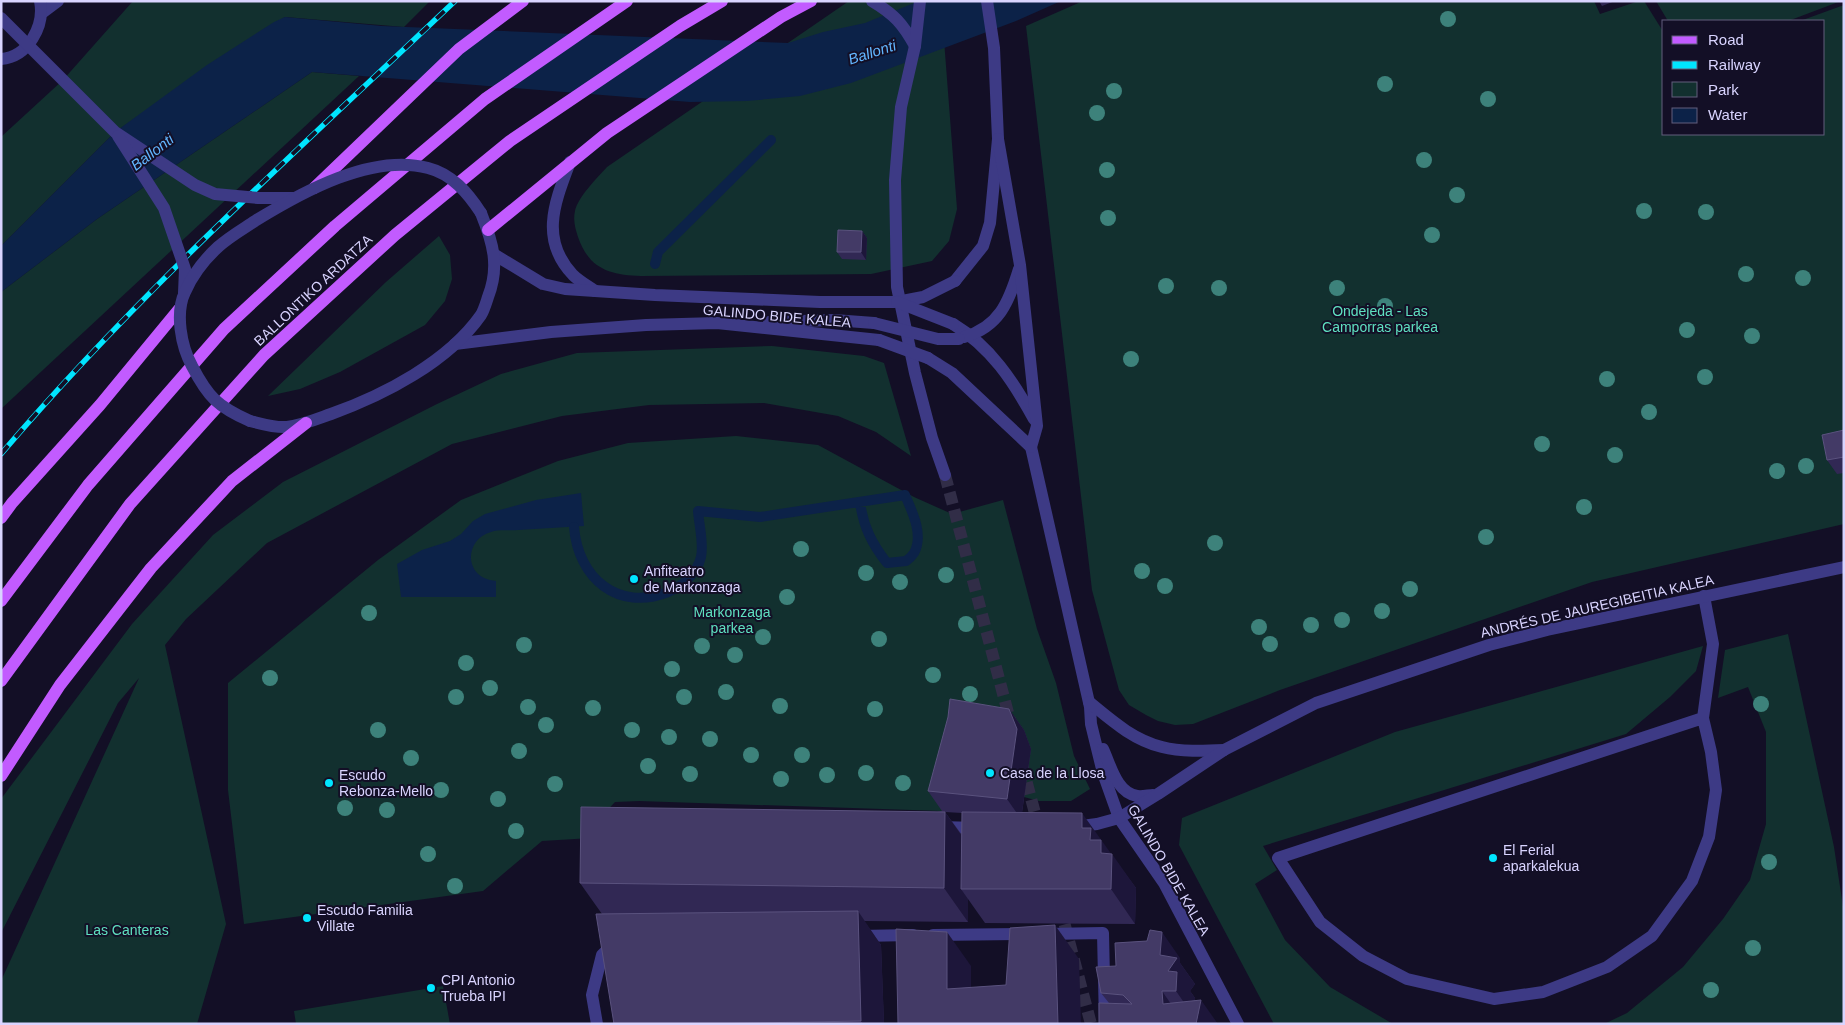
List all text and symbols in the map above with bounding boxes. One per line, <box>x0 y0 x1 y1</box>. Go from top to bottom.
legend <box>1662 20 1825 135</box>
text: Road <box>1708 31 1744 48</box>
water label: Ballonti <box>846 36 899 68</box>
text: Railway <box>1708 56 1761 73</box>
text: Park <box>1708 81 1739 98</box>
text: Water <box>1708 106 1747 123</box>
water label: Ballonti <box>127 130 177 174</box>
street label: BALLONTIKO ARDATZA <box>251 231 376 349</box>
street label: GALINDO BIDE KALEA <box>702 302 852 331</box>
park label: Ondejeda - Las Camporras parkea <box>1322 303 1438 335</box>
place label: Anfiteatro de Markonzaga <box>644 563 741 595</box>
street label: ANDRÉS DE JAUREGIBEITIA KALEA <box>1479 571 1716 641</box>
marker: Anfiteatro de Markonzaga <box>628 573 640 585</box>
park label: Markonzaga parkea <box>693 604 771 636</box>
place label: Casa de la Llosa <box>1000 765 1105 781</box>
place label: Escudo Rebonza-Mello <box>339 767 433 799</box>
marker: Casa de la Llosa <box>984 767 996 779</box>
marker: Escudo Rebonza-Mello <box>323 777 335 789</box>
street label: GALINDO BIDE KALEA <box>1125 802 1213 939</box>
place label: El Ferial aparkalekua <box>1503 842 1579 874</box>
marker: El Ferial aparkalekua <box>1487 852 1499 864</box>
place label: Escudo Familia Villate <box>317 902 413 934</box>
marker: Escudo Familia Villate <box>301 912 313 924</box>
park label: Las Canteras <box>85 922 169 938</box>
place label: CPI Antonio Trueba IPI <box>441 972 515 1004</box>
marker: CPI Antonio Trueba IPI <box>425 982 437 994</box>

